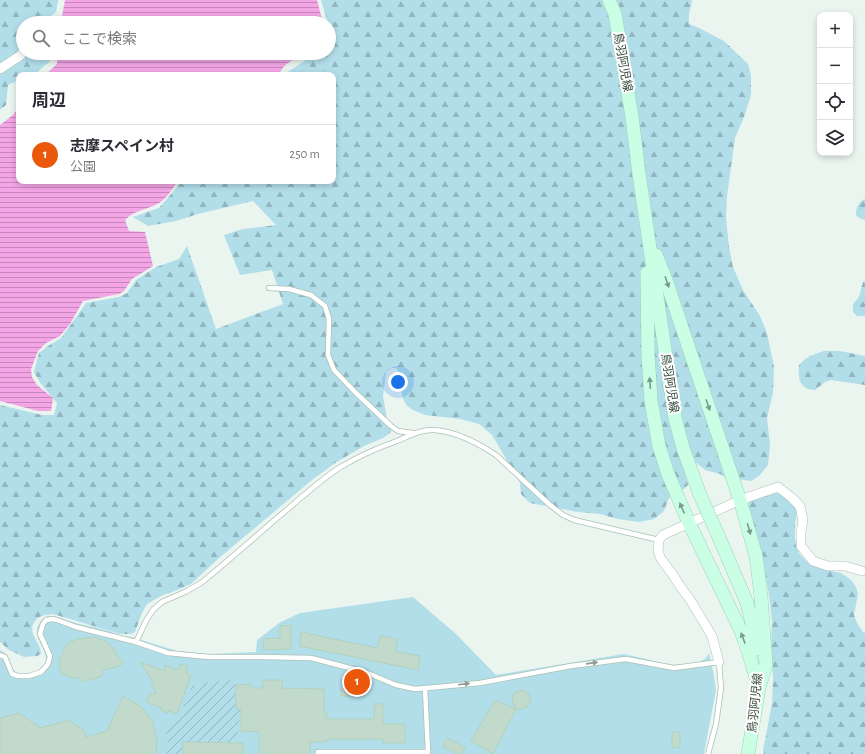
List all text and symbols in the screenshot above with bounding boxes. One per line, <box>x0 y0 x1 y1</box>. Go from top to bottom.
map controls <box>817 12 853 156</box>
button: + <box>817 12 853 48</box>
search box <box>16 16 336 60</box>
icon: search <box>30 27 52 49</box>
street label: 鳥羽阿児線 <box>612 31 635 93</box>
text: ここで検索 <box>62 32 137 47</box>
button: − <box>817 48 853 84</box>
button: locate <box>817 84 853 120</box>
text: 周辺 <box>32 92 66 109</box>
button: layers <box>817 120 853 156</box>
text: 志摩スペイン村 <box>70 139 174 154</box>
text: 1 <box>43 148 47 161</box>
text: 250 m <box>289 148 320 161</box>
text: 公園 <box>70 161 96 174</box>
one-way arrow <box>664 277 670 289</box>
street label: 鳥羽阿児線 <box>659 352 682 414</box>
your location <box>388 372 408 392</box>
one-way arrow <box>646 377 653 389</box>
one-way arrow <box>706 400 712 412</box>
one-way arrow <box>679 502 685 513</box>
one-way arrow <box>746 523 752 535</box>
one-way arrow <box>740 631 746 643</box>
one-way arrow <box>586 660 598 666</box>
pin: 1 <box>344 667 370 697</box>
street label: 鳥羽阿児線 <box>745 672 764 733</box>
one-way arrow <box>458 681 470 688</box>

